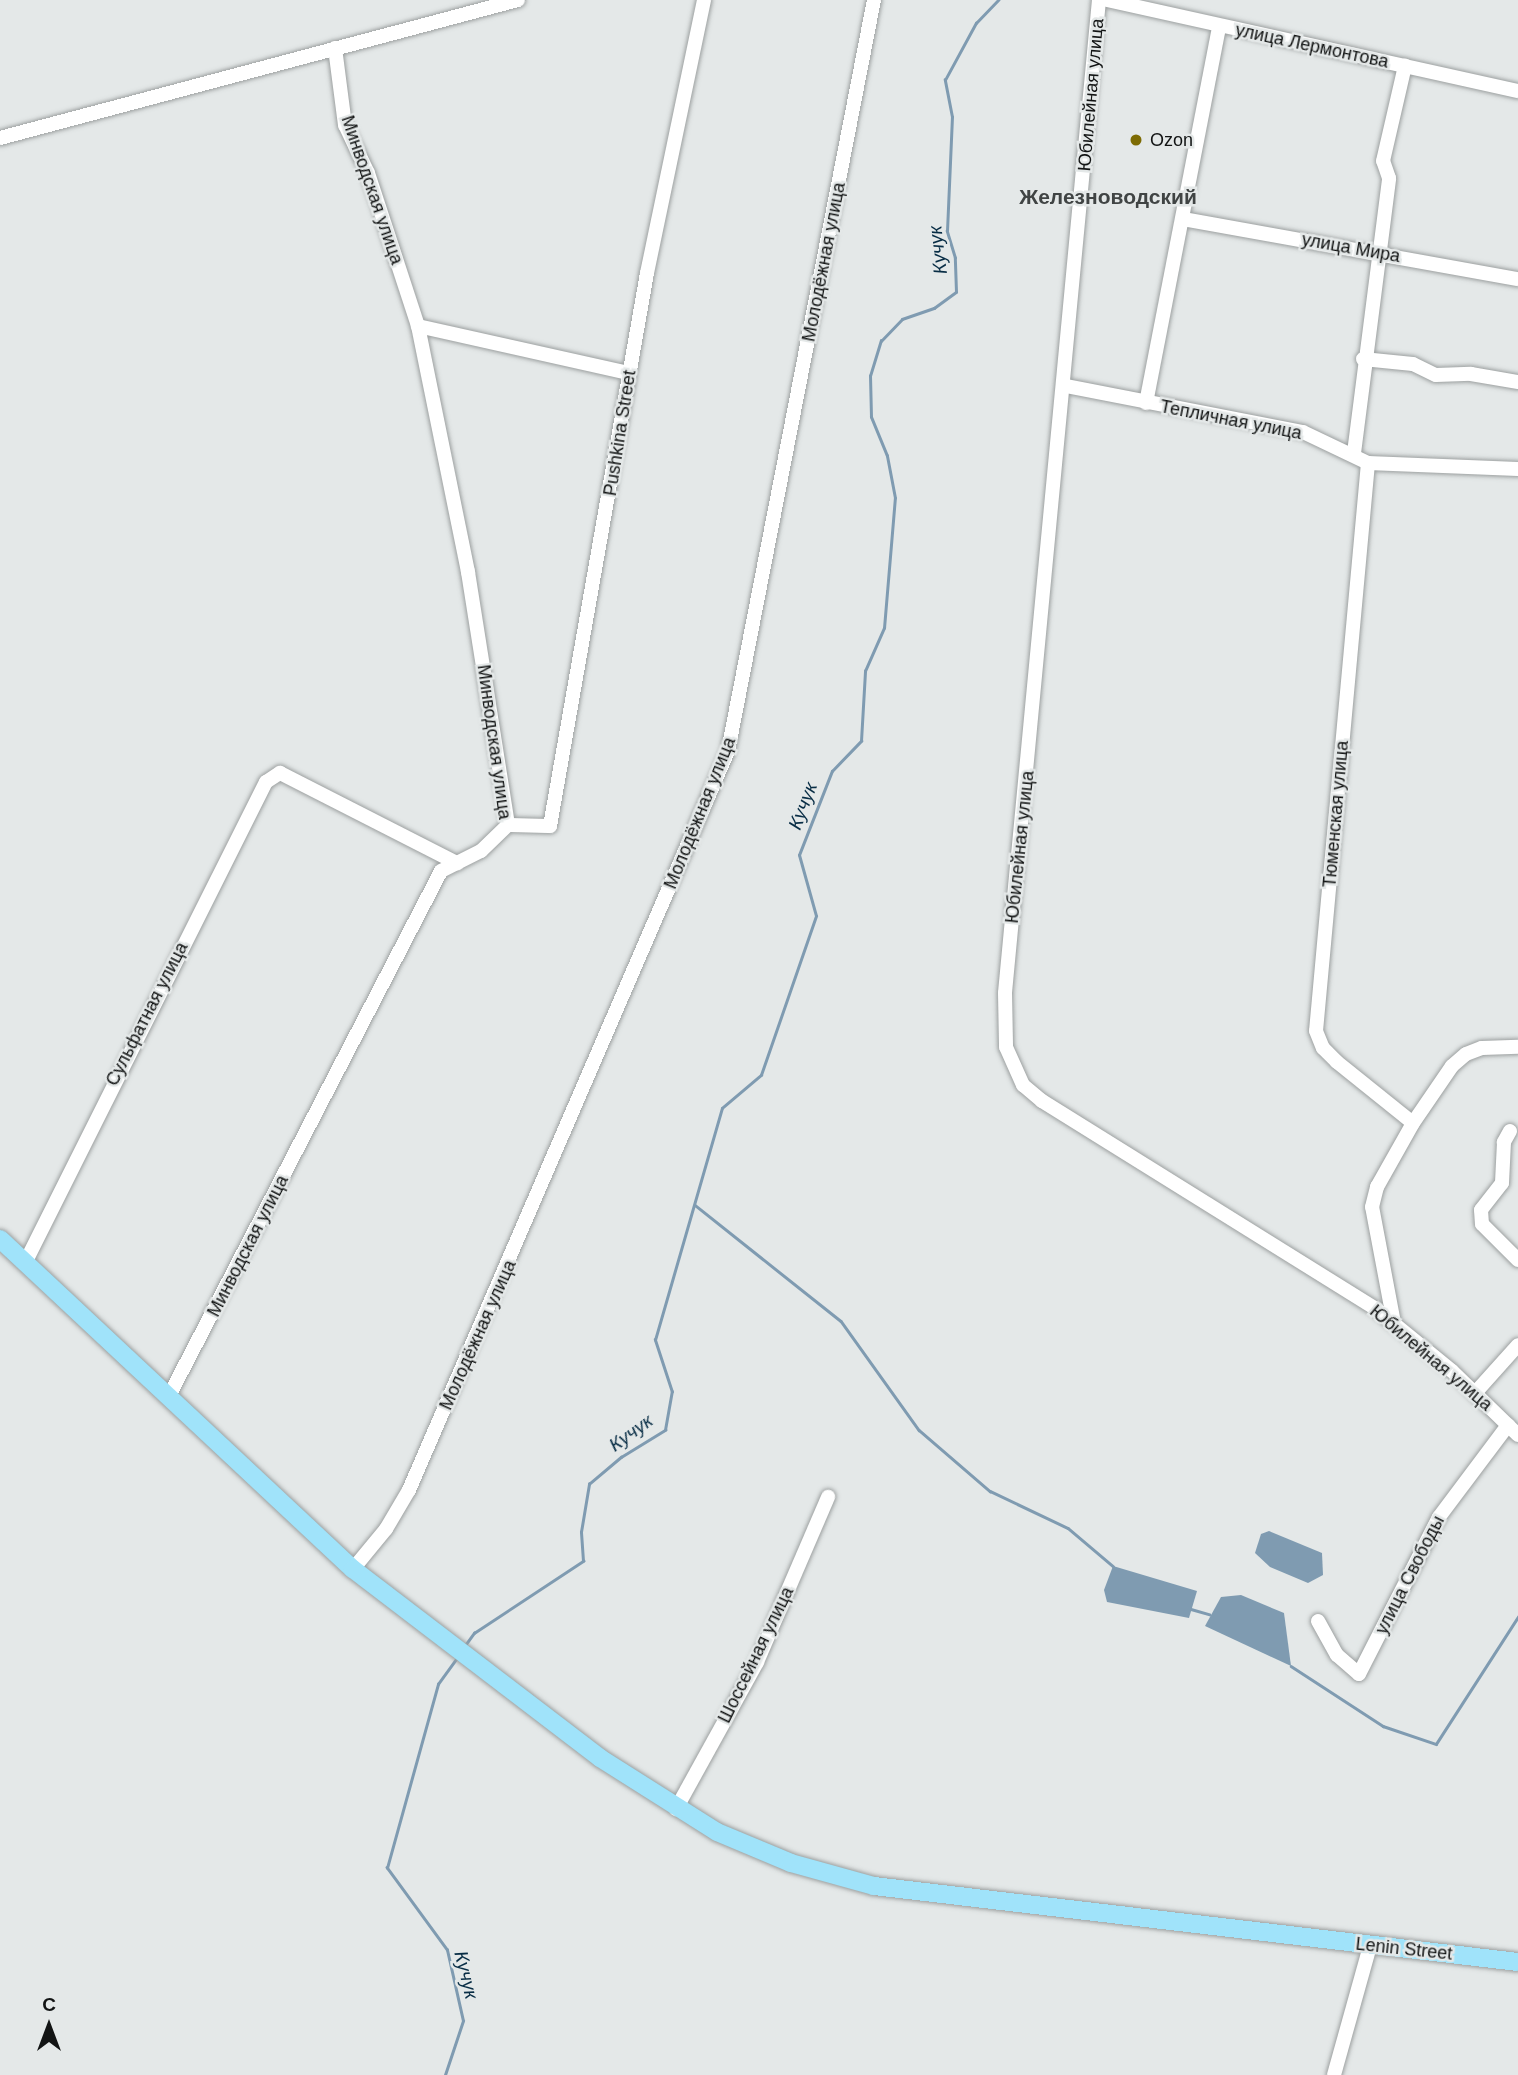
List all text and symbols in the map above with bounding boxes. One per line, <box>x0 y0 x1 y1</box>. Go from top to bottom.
street label: Юбилейная улица <box>1074 18 1108 172</box>
street label: улица Лермонтова <box>1233 19 1391 73</box>
street label: Минводская улица <box>336 113 408 267</box>
place label: Ozon <box>1150 129 1193 151</box>
marker: Ozon <box>1128 132 1144 148</box>
street label: Молодёжная улица <box>798 180 850 344</box>
district label: Железноводский <box>1019 184 1197 210</box>
water label: Кучук <box>924 224 952 276</box>
street label: улица Мира <box>1300 229 1402 267</box>
street label: Pushkina Street <box>599 369 641 497</box>
street label: Тепличная улица <box>1158 396 1304 444</box>
street label: Минводская улица <box>472 663 516 821</box>
street label: Молодёжная улица <box>660 734 740 892</box>
street label: Тюменская улица <box>1319 740 1353 888</box>
street label: Юбилейная улица <box>1001 770 1039 924</box>
water label: Кучук <box>784 779 822 833</box>
street label: Сульфатная улица <box>101 939 193 1089</box>
street label: Минводская улица <box>203 1172 293 1320</box>
street label: Молодёжная улица <box>435 1257 521 1413</box>
street label: Юбилейная улица <box>1365 1300 1497 1416</box>
water label: Кучук <box>605 1409 657 1457</box>
street label: улица Свободы <box>1371 1512 1449 1638</box>
street label: Шоссейная улица <box>714 1583 798 1727</box>
street label: Lenin Street <box>1355 1933 1453 1965</box>
water label: Кучук <box>449 1949 483 2001</box>
north arrow <box>14 1991 84 2061</box>
text: С <box>42 1994 56 2015</box>

